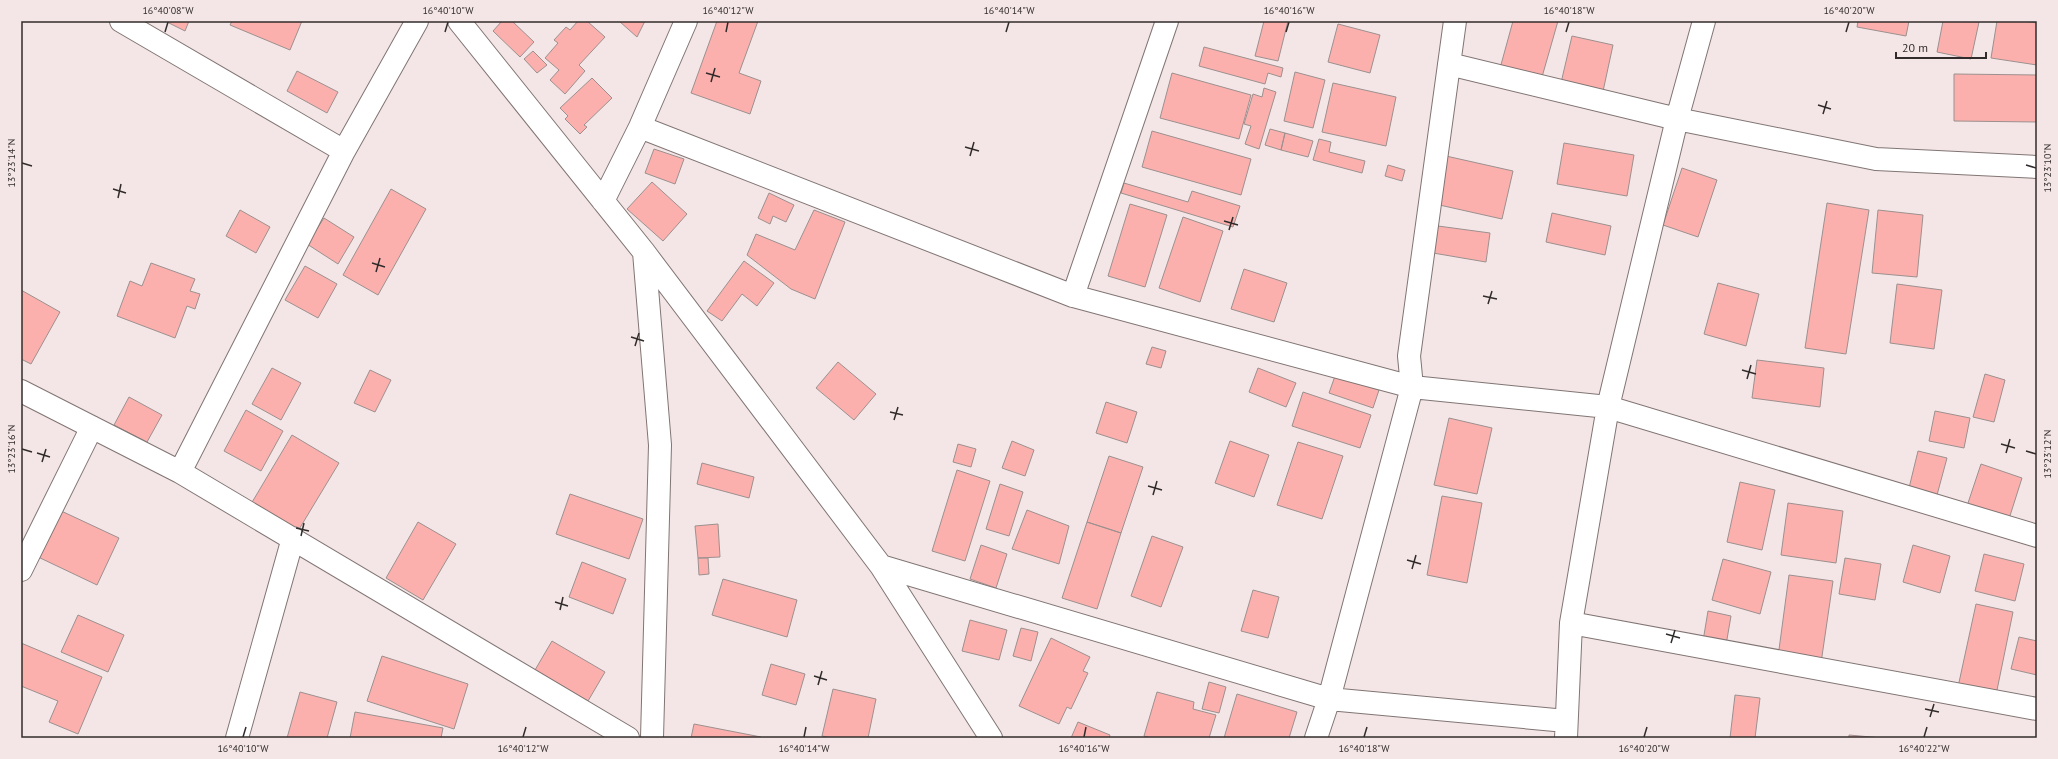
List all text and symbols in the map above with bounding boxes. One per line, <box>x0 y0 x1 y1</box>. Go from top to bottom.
text: 16°40'08"W <box>142 4 194 17</box>
text: 16°40'10"W <box>422 4 474 17</box>
text: 16°40'12"W <box>702 4 754 17</box>
text: 16°40'14"W <box>983 4 1035 17</box>
text: 16°40'16"W <box>1263 4 1315 17</box>
text: 16°40'18"W <box>1543 4 1595 17</box>
text: 16°40'20"W <box>1823 4 1875 17</box>
scale bar <box>1896 34 1986 60</box>
text: 20 m <box>1902 40 1928 55</box>
text: 13°23'14"N <box>5 138 18 188</box>
text: 13°23'10"N <box>2041 143 2054 193</box>
text: 13°23'16"N <box>5 424 18 474</box>
text: 13°23'12"N <box>2041 429 2054 479</box>
text: 16°40'10"W <box>217 742 269 755</box>
text: 16°40'12"W <box>497 742 549 755</box>
text: 16°40'14"W <box>778 742 830 755</box>
text: 16°40'16"W <box>1058 742 1110 755</box>
text: 16°40'18"W <box>1338 742 1390 755</box>
text: 16°40'20"W <box>1618 742 1670 755</box>
text: 16°40'22"W <box>1898 742 1950 755</box>

